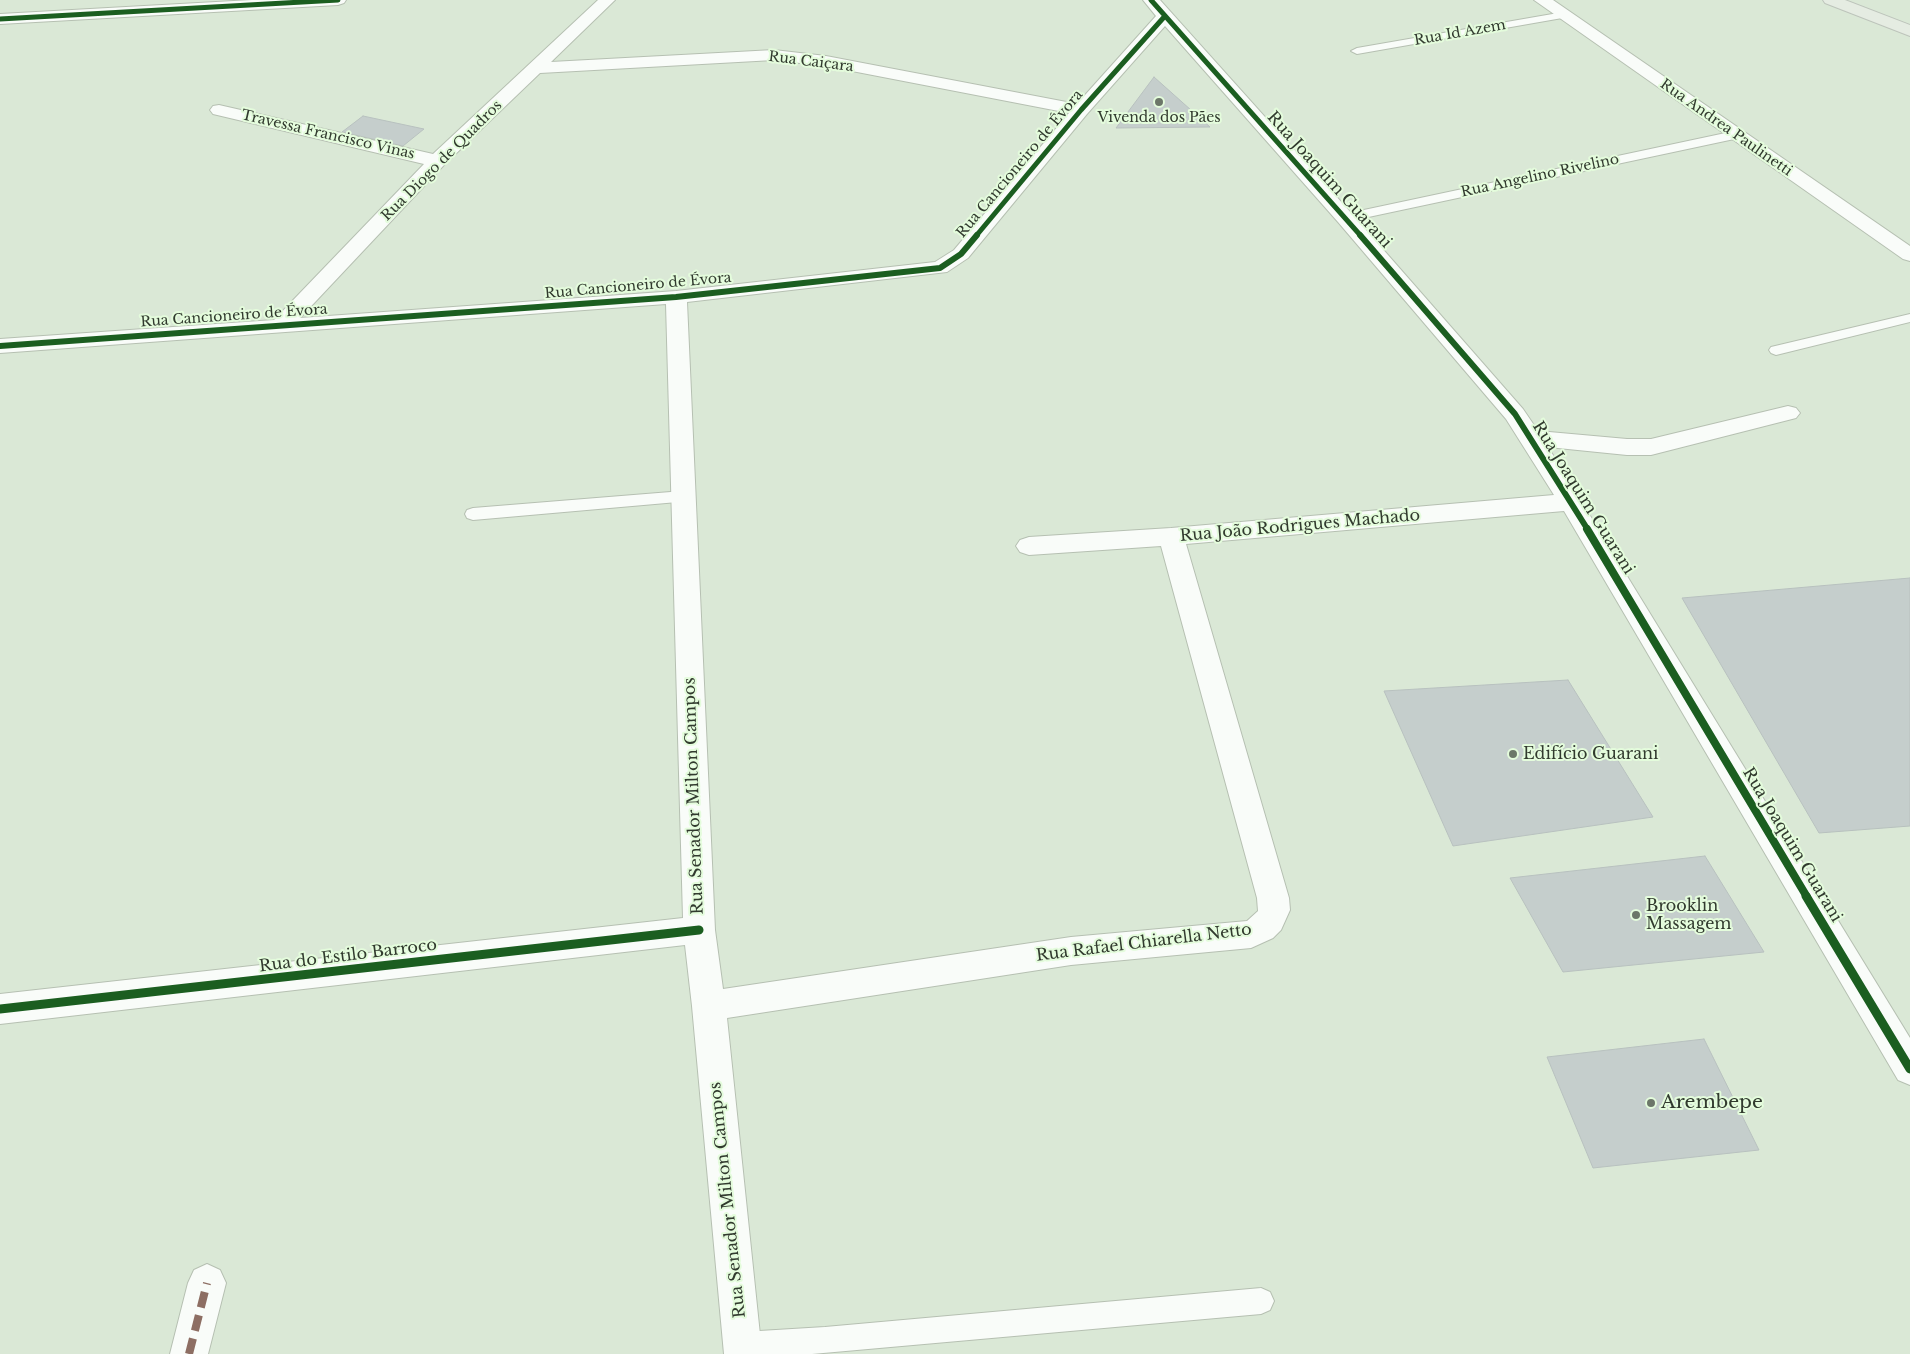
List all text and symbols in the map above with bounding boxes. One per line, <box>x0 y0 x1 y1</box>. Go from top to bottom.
street label: Rua Id Azem <box>1413 17 1507 49</box>
street label: Rua Caiçara <box>767 48 855 76</box>
street label: Rua Andrea Paulinetti <box>1657 76 1795 180</box>
street label: Rua Cancioneiro de Évora <box>953 87 1087 241</box>
marker: Vivenda dos Pães <box>1153 96 1165 108</box>
street label: Rua Diogo de Quadros <box>378 97 506 225</box>
street label: Travessa Francisco Vinas <box>240 107 416 163</box>
street label: Rua Joaquim Guarani <box>1263 108 1395 252</box>
place label: Vivenda dos Pães <box>1097 110 1221 126</box>
street label: Rua Angelino Rivelino <box>1459 151 1621 201</box>
street label: Rua Cancioneiro de Évora <box>544 269 732 303</box>
street label: Rua Cancioneiro de Évora <box>140 301 328 331</box>
street label: Rua Joaquim Guarani <box>1528 418 1638 578</box>
street label: Rua João Rodrigues Machado <box>1179 506 1421 546</box>
street label: Rua Senador Milton Campos <box>680 677 708 915</box>
place label: Edifício Guarani <box>1523 744 1659 764</box>
marker: Edifício Guarani <box>1507 748 1519 760</box>
street label: Rua Joaquim Guarani <box>1738 764 1846 926</box>
place label: Brooklin Massagem <box>1646 896 1732 934</box>
marker: Brooklin Massagem <box>1630 909 1642 921</box>
street label: Rua Rafael Chiarella Netto <box>1035 920 1253 966</box>
street label: Rua do Estilo Barroco <box>258 936 438 976</box>
street label: Rua Senador Milton Campos <box>706 1081 750 1319</box>
place label: Arembepe <box>1661 1092 1763 1114</box>
marker: Arembepe <box>1645 1097 1657 1109</box>

